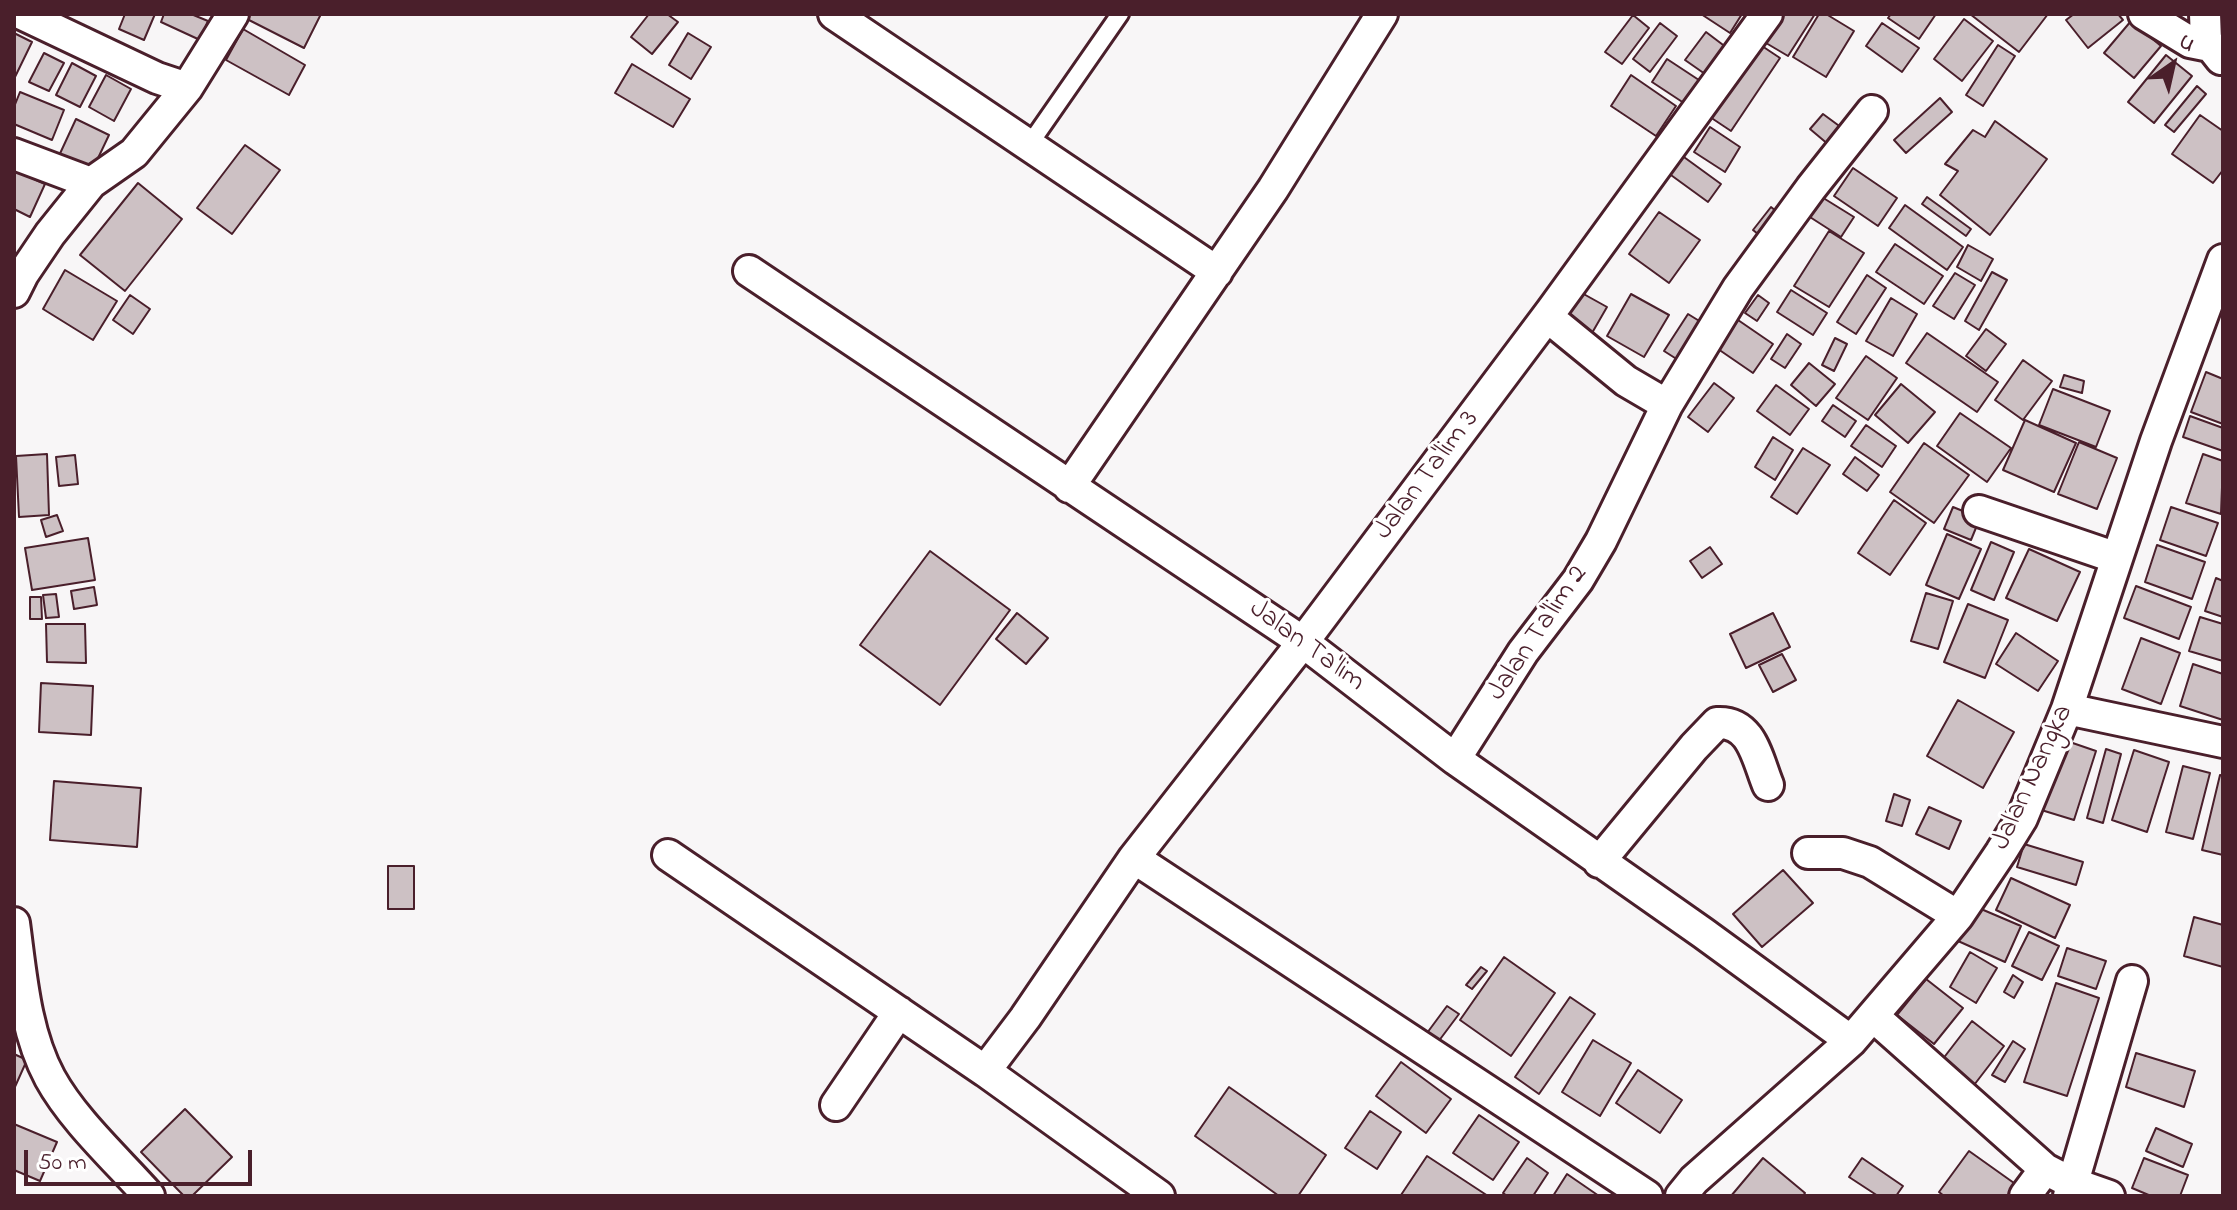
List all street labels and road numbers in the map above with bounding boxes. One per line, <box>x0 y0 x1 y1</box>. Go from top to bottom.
street label: Jalan Ta'lim 3 <box>1368 405 1488 547</box>
street label: Jalan Ta'lim 2 <box>1481 560 1597 708</box>
street label: Jalan Ta'lim <box>1242 594 1370 700</box>
street label: Jalan Nangka <box>1986 700 2082 856</box>

